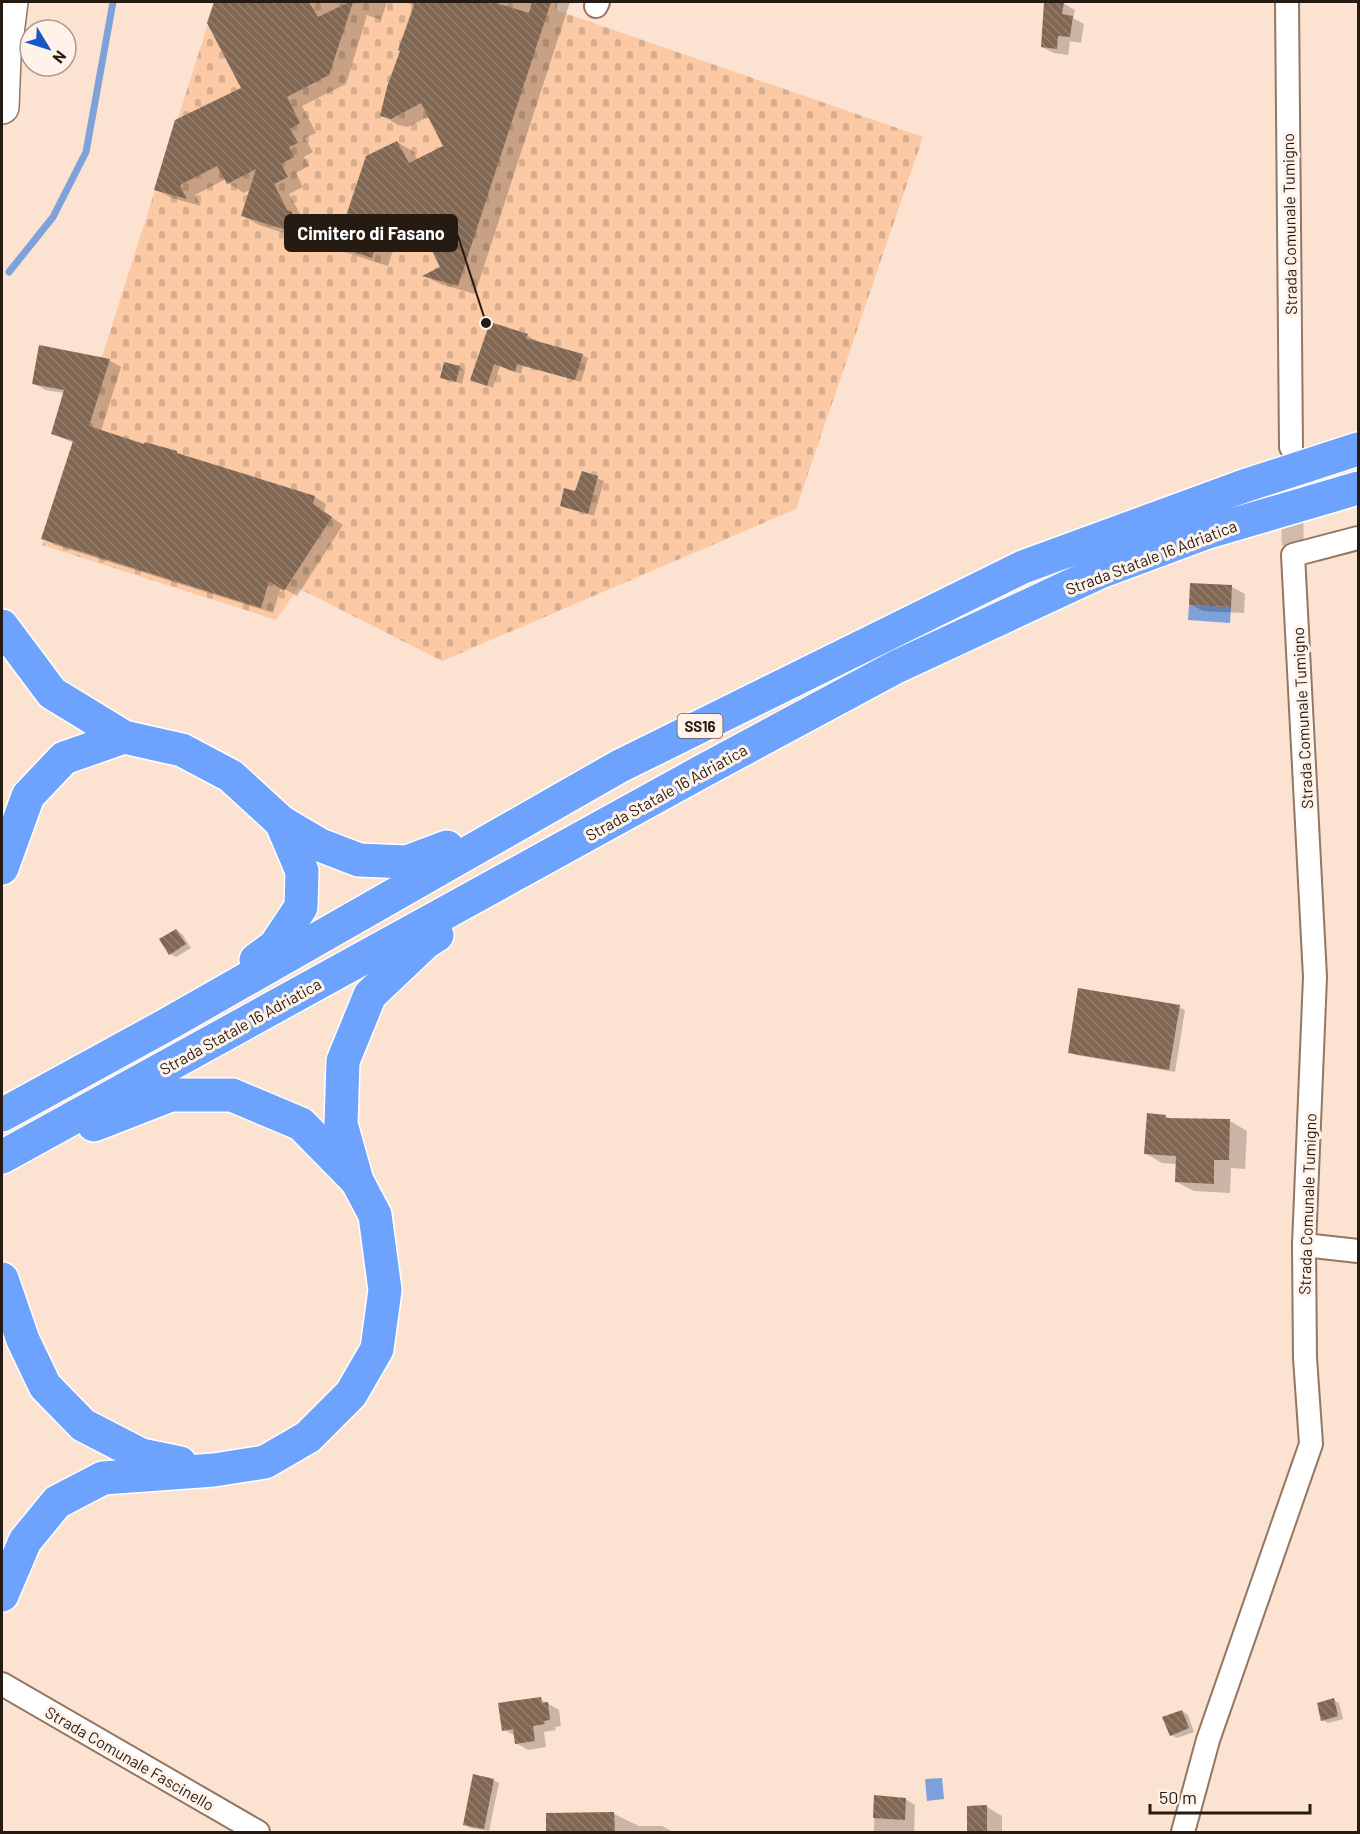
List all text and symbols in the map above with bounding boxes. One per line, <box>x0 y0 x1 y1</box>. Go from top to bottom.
north arrow <box>18 18 78 78</box>
text: N <box>49 48 71 68</box>
street label: Strada Comunale Tumigno <box>1278 133 1300 315</box>
callout: Cimitero di Fasano <box>285 215 457 251</box>
text: Cimitero di Fasano <box>297 222 445 244</box>
street label: Strada Statale 16 Adriatica <box>1063 516 1239 598</box>
street label: Strada Comunale Tumigno <box>1288 627 1316 809</box>
road number: SS16 <box>678 714 722 738</box>
street label: Strada Statale 16 Adriatica <box>582 740 750 844</box>
street label: Strada Statale 16 Adriatica <box>156 974 324 1078</box>
street label: Strada Comunale Tumigno <box>1294 1113 1320 1295</box>
street label: Strada Comunale Fascinello <box>42 1702 218 1814</box>
scale bar <box>1150 1777 1310 1815</box>
text: 50 m <box>1159 1786 1197 1808</box>

